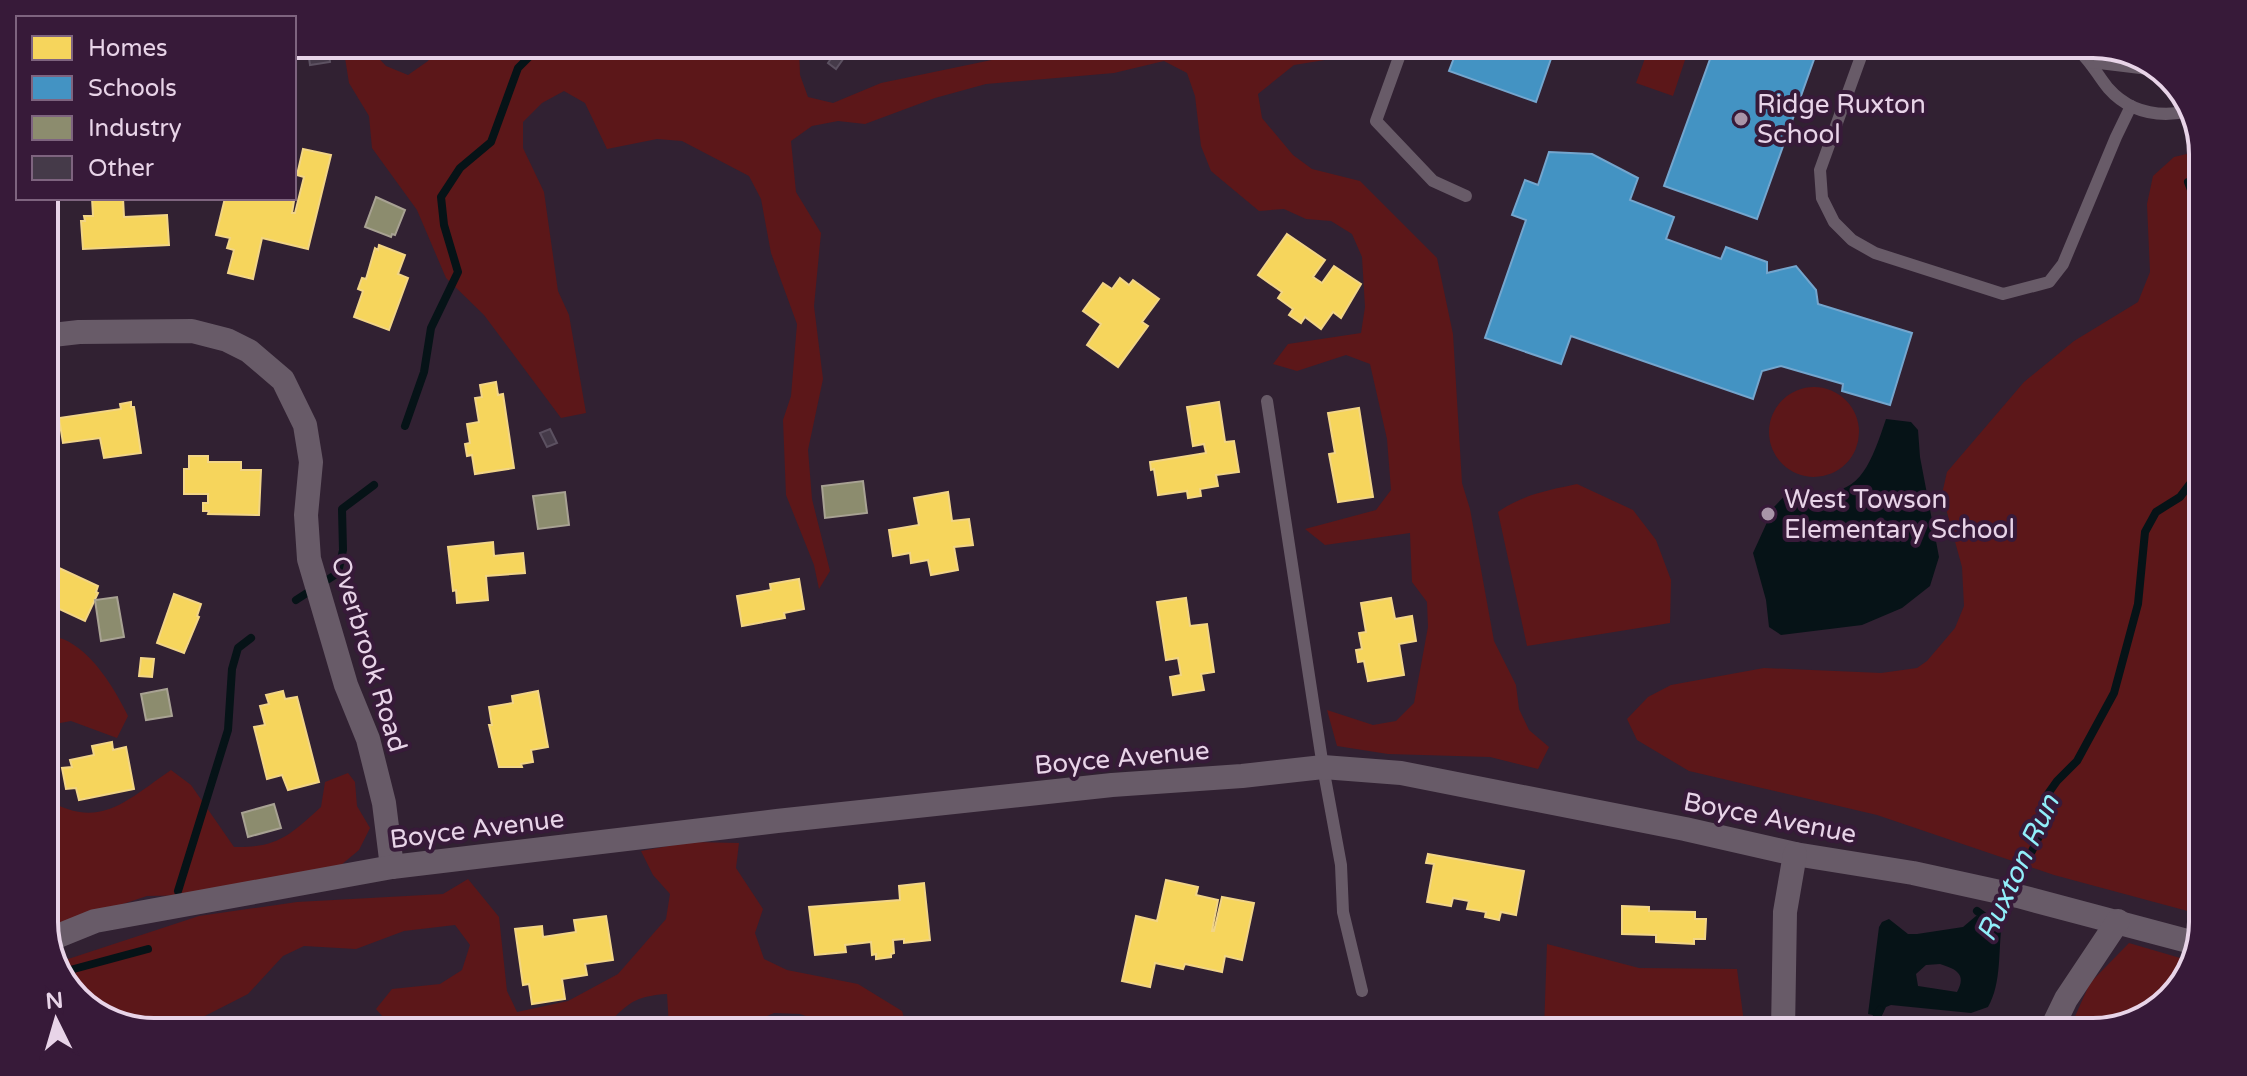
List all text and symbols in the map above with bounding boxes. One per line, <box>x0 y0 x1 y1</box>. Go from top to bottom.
legend <box>16 16 296 200</box>
text: Homes <box>88 34 168 63</box>
text: Schools <box>88 74 177 103</box>
place label: Ridge Ruxton School <box>1757 89 1926 150</box>
marker: Ridge Ruxton School <box>1732 110 1750 128</box>
text: Industry <box>88 114 182 143</box>
text: Other <box>88 154 155 183</box>
place label: West Towson Elementary School <box>1784 484 2015 545</box>
marker: West Towson Elementary School <box>1759 505 1777 523</box>
street label: Overbrook Road <box>324 552 414 756</box>
street label: Boyce Avenue <box>1033 735 1211 781</box>
street label: Boyce Avenue <box>1681 786 1859 850</box>
water label: Ruxton Run <box>1969 789 2067 947</box>
street label: Boyce Avenue <box>388 803 566 855</box>
north arrow <box>16 980 96 1060</box>
text: N <box>44 987 64 1015</box>

